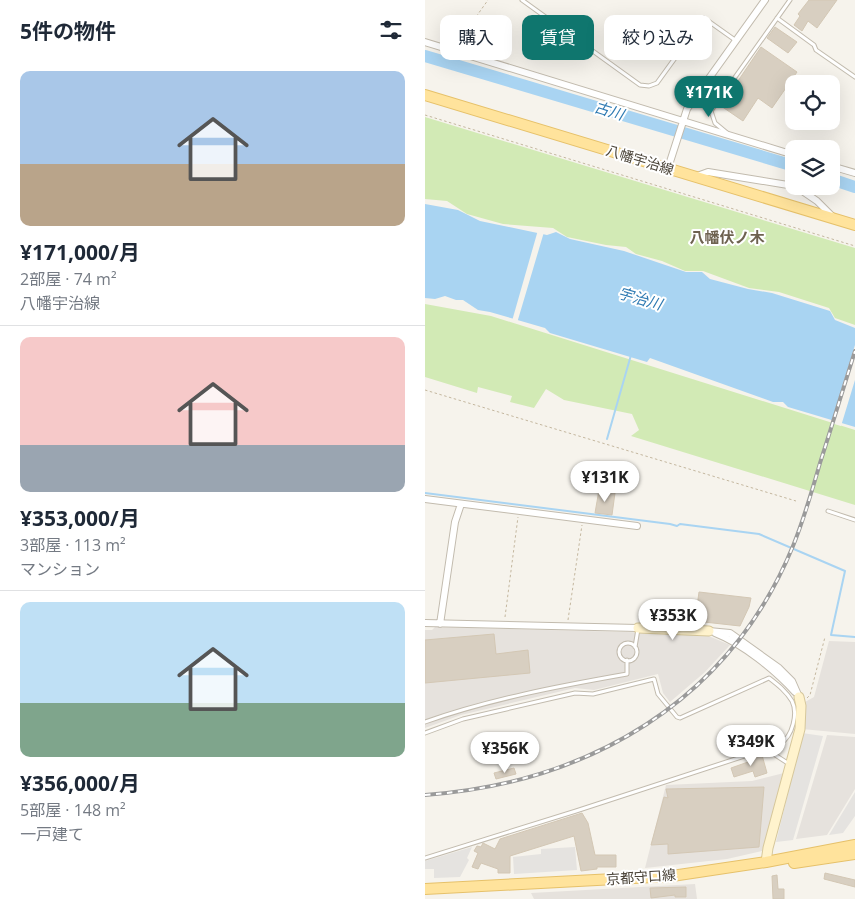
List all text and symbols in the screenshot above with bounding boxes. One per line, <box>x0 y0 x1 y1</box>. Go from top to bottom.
chip: 購入 <box>440 15 512 60</box>
chip: 賃貸 <box>522 15 594 60</box>
chip: 絞り込み <box>604 15 712 60</box>
icon: filters <box>377 16 405 44</box>
text: 5件の物件 <box>20 17 116 45</box>
map controls <box>785 75 840 195</box>
button: locate <box>785 75 840 130</box>
pin: ¥171K <box>674 76 744 118</box>
text: ¥171K <box>685 81 733 103</box>
water label: 古川 <box>592 96 628 125</box>
icon: home <box>168 104 258 194</box>
street label: 八幡宇治線 <box>604 140 676 179</box>
button: layers <box>785 140 840 195</box>
district label: 八幡伏ノ木 <box>689 227 765 247</box>
text: ¥171,000/月 <box>20 238 140 266</box>
text: 2部屋 · 74 m² <box>20 268 117 290</box>
water label: 宇治川 <box>616 282 667 314</box>
text: 八幡宇治線 <box>20 292 100 314</box>
icon: home <box>168 369 258 459</box>
pin: ¥131K <box>570 460 640 503</box>
text: ¥131K <box>581 466 629 488</box>
text: ¥353,000/月 <box>20 504 140 532</box>
text: 3部屋 · 113 m² <box>20 534 126 556</box>
text: マンション <box>20 558 100 580</box>
pin: ¥353K <box>638 598 708 641</box>
text: ¥353K <box>649 604 697 626</box>
icon: home <box>168 634 258 724</box>
pin: ¥349K <box>716 724 786 767</box>
text: ¥349K <box>727 730 775 752</box>
pin: ¥356K <box>470 732 540 774</box>
text: ¥356K <box>481 737 529 759</box>
text: ¥356,000/月 <box>20 769 140 797</box>
text: 5部屋 · 148 m² <box>20 799 126 821</box>
text: 一戸建て <box>20 823 84 845</box>
street label: 京都守口線 <box>605 865 677 888</box>

